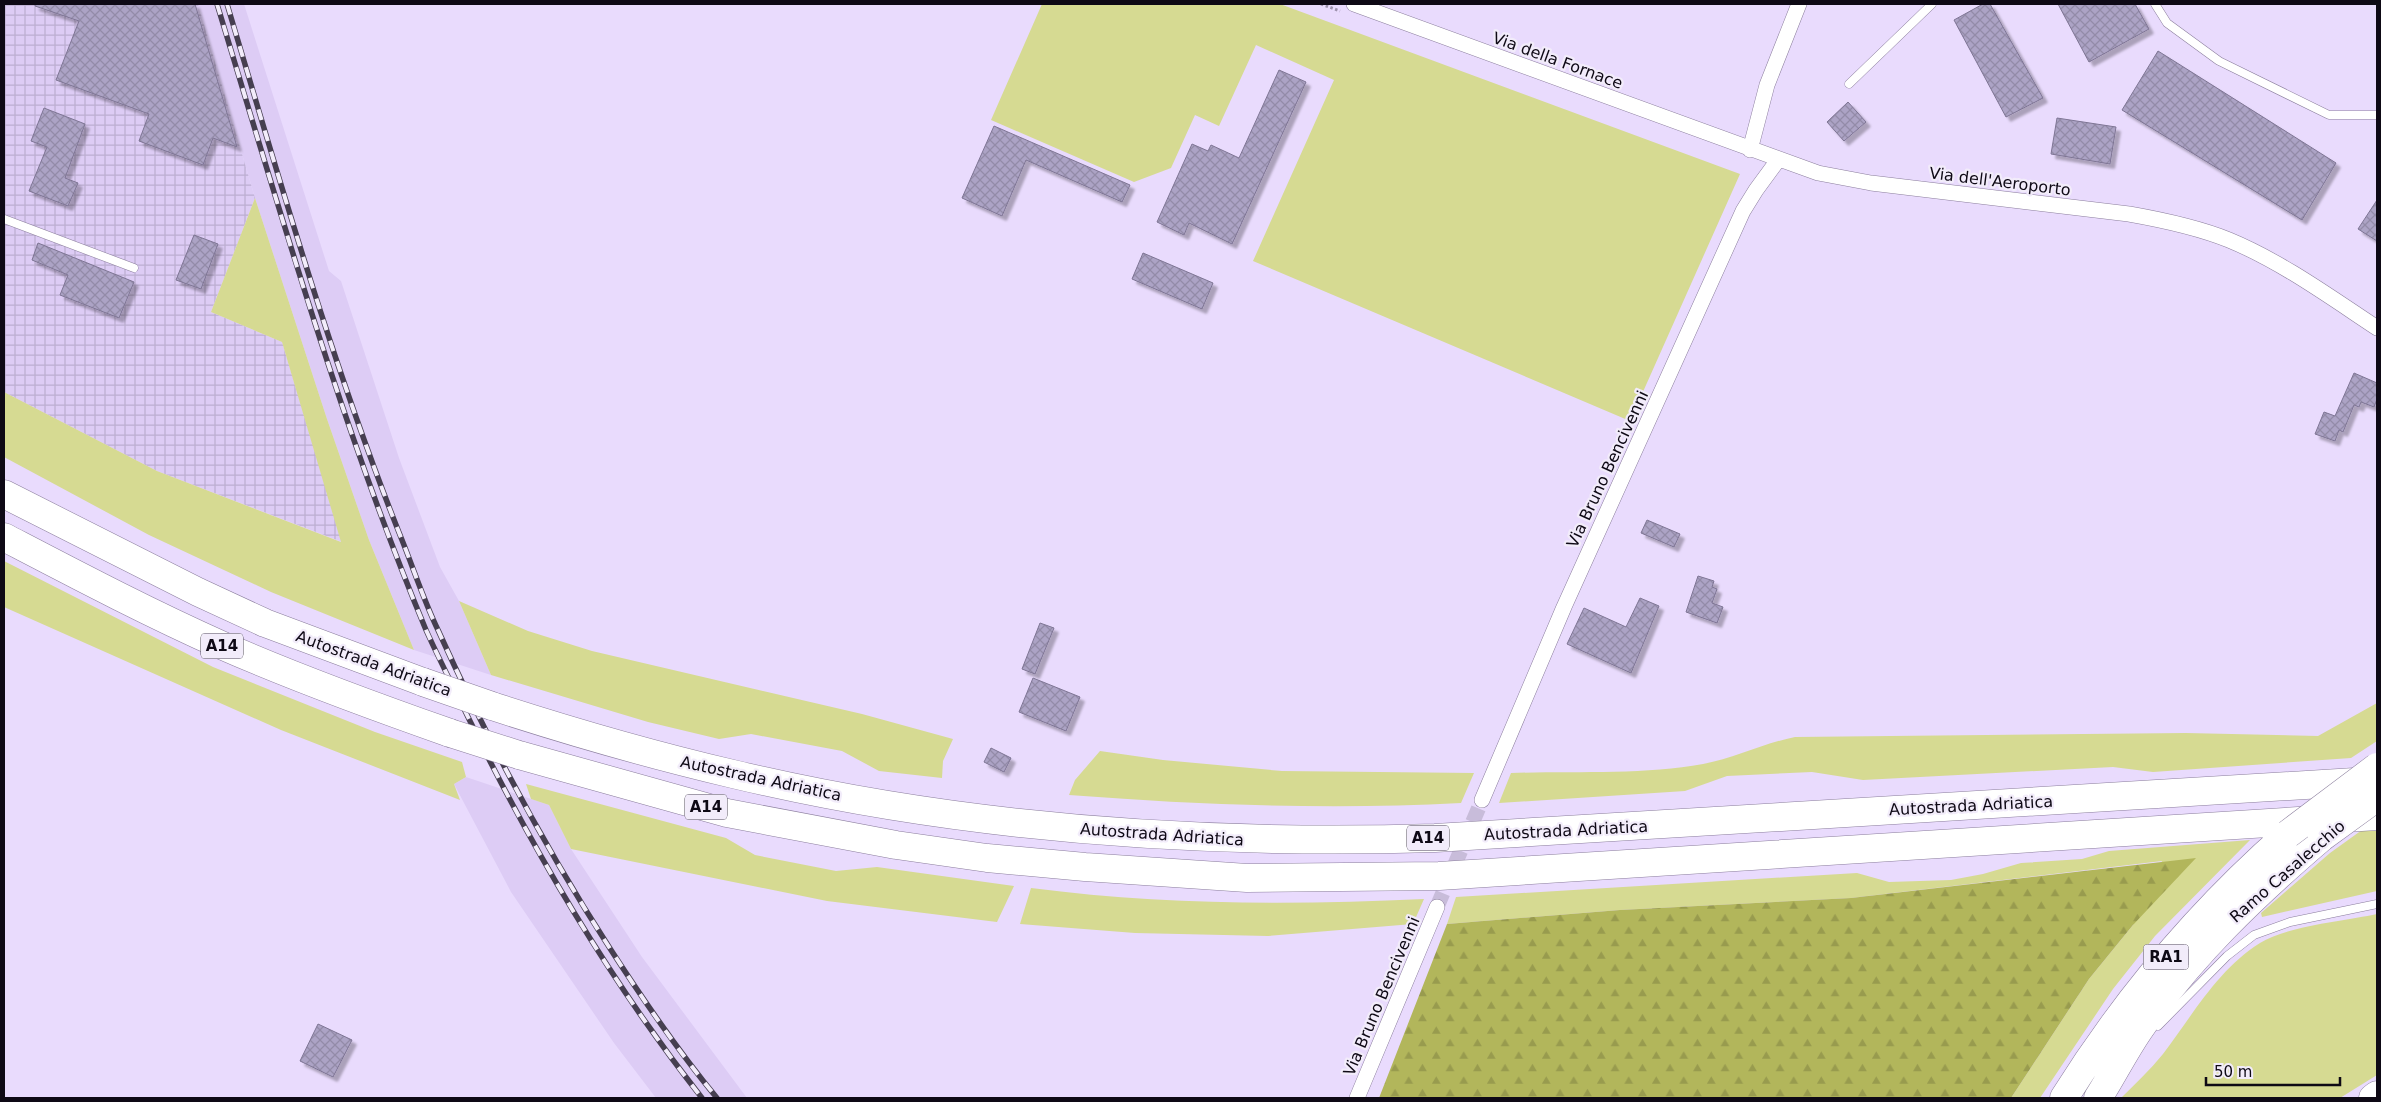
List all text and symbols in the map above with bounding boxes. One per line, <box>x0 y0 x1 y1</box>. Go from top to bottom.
street label: Via della Fornace <box>1490 28 1625 93</box>
street label: Via dell'Aeroporto <box>1928 163 2072 200</box>
street label: Via Bruno Bencivenni <box>1563 388 1652 551</box>
street label: Autostrada Adriatica <box>293 626 454 700</box>
road number: A14 <box>201 634 243 658</box>
street label: Autostrada Adriatica <box>679 752 843 805</box>
street label: Autostrada Adriatica <box>1889 792 2053 819</box>
road number: A14 <box>685 794 727 820</box>
street label: Ramo Casalecchio <box>2226 816 2349 927</box>
street label: Autostrada Adriatica <box>1484 817 1648 844</box>
street label: Autostrada Adriatica <box>1079 819 1245 850</box>
road number: A14 <box>1407 826 1449 850</box>
street label: Via Bruno Bencivenni <box>1339 914 1424 1079</box>
road number: RA1 <box>2144 944 2188 970</box>
scale bar <box>2206 1054 2340 1086</box>
text: 50 m <box>2214 1063 2252 1081</box>

